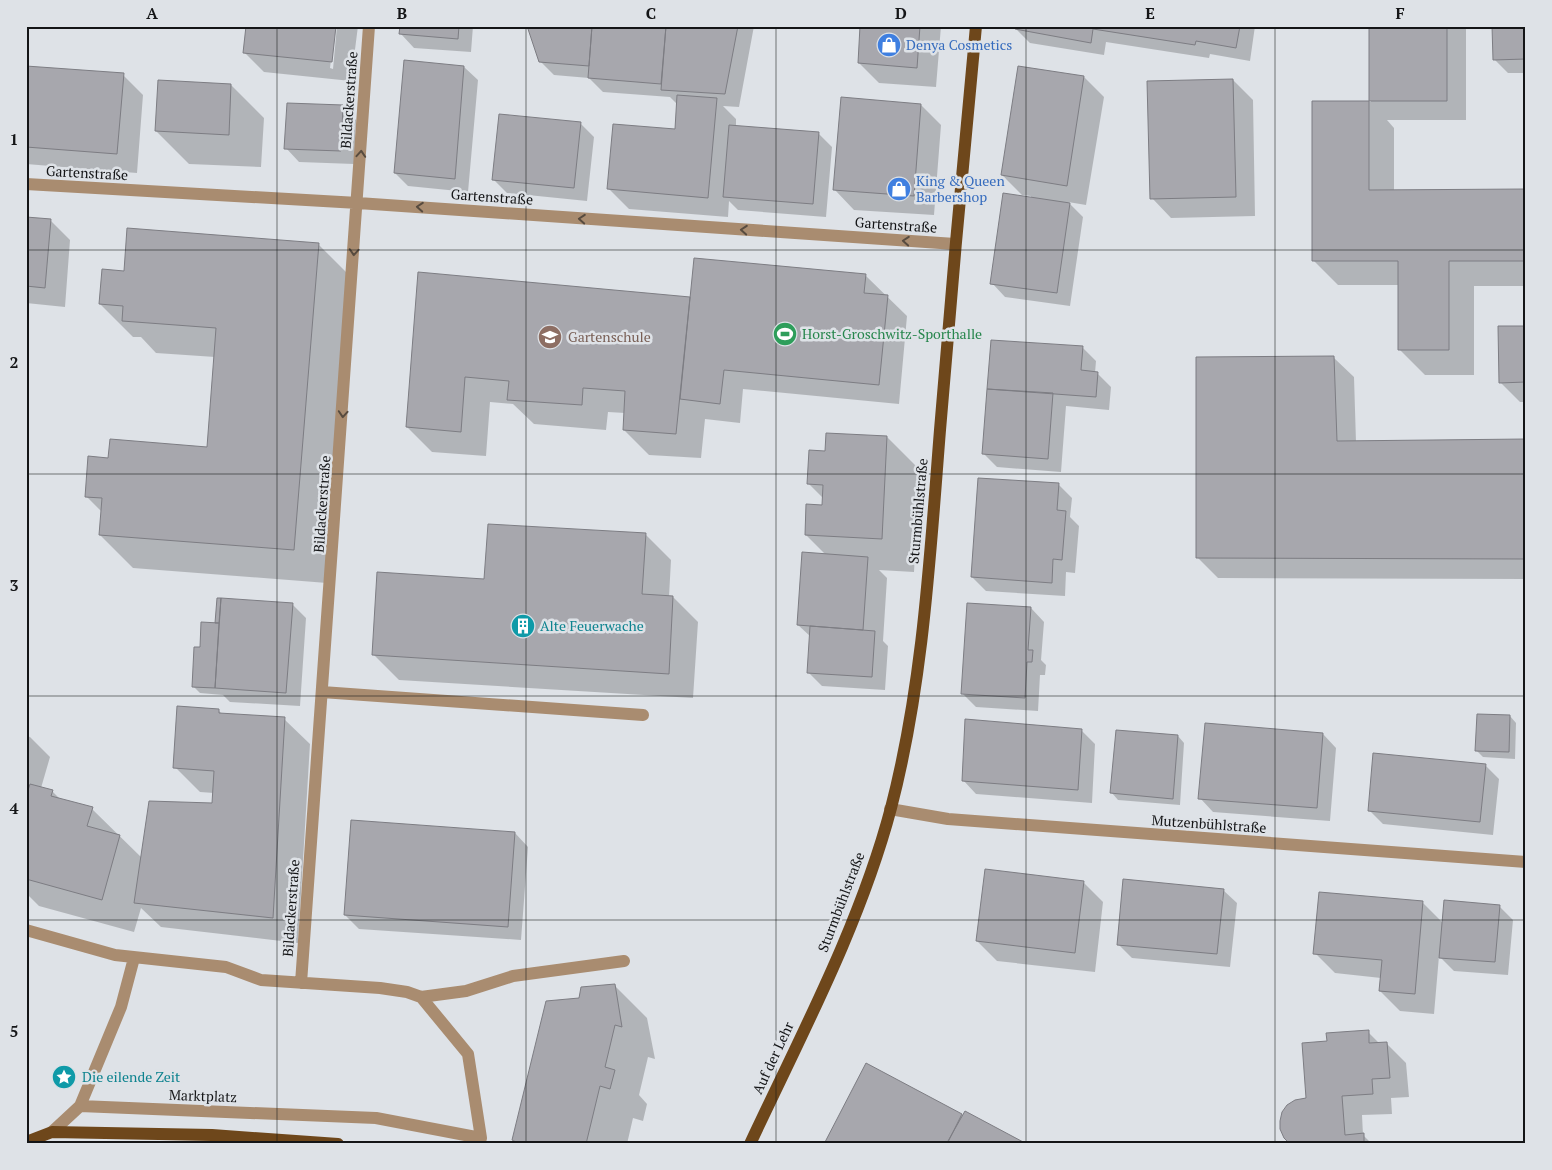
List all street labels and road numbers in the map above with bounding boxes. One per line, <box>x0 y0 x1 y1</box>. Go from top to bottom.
street label: Bildackerstraße <box>336 51 361 149</box>
street label: Gartenstraße <box>45 161 129 184</box>
street label: Gartenstraße <box>450 184 534 209</box>
street label: Gartenstraße <box>854 212 938 237</box>
street label: Bildackerstraße <box>309 455 334 553</box>
street label: Sturmbühlstraße <box>903 457 932 565</box>
street label: Mutzenbühlstraße <box>1151 810 1267 837</box>
street label: Sturmbühlstraße <box>813 849 868 955</box>
street label: Bildackerstraße <box>278 859 303 957</box>
street label: Auf der Lehr <box>748 1018 798 1097</box>
street label: Marktplatz <box>169 1085 238 1106</box>

